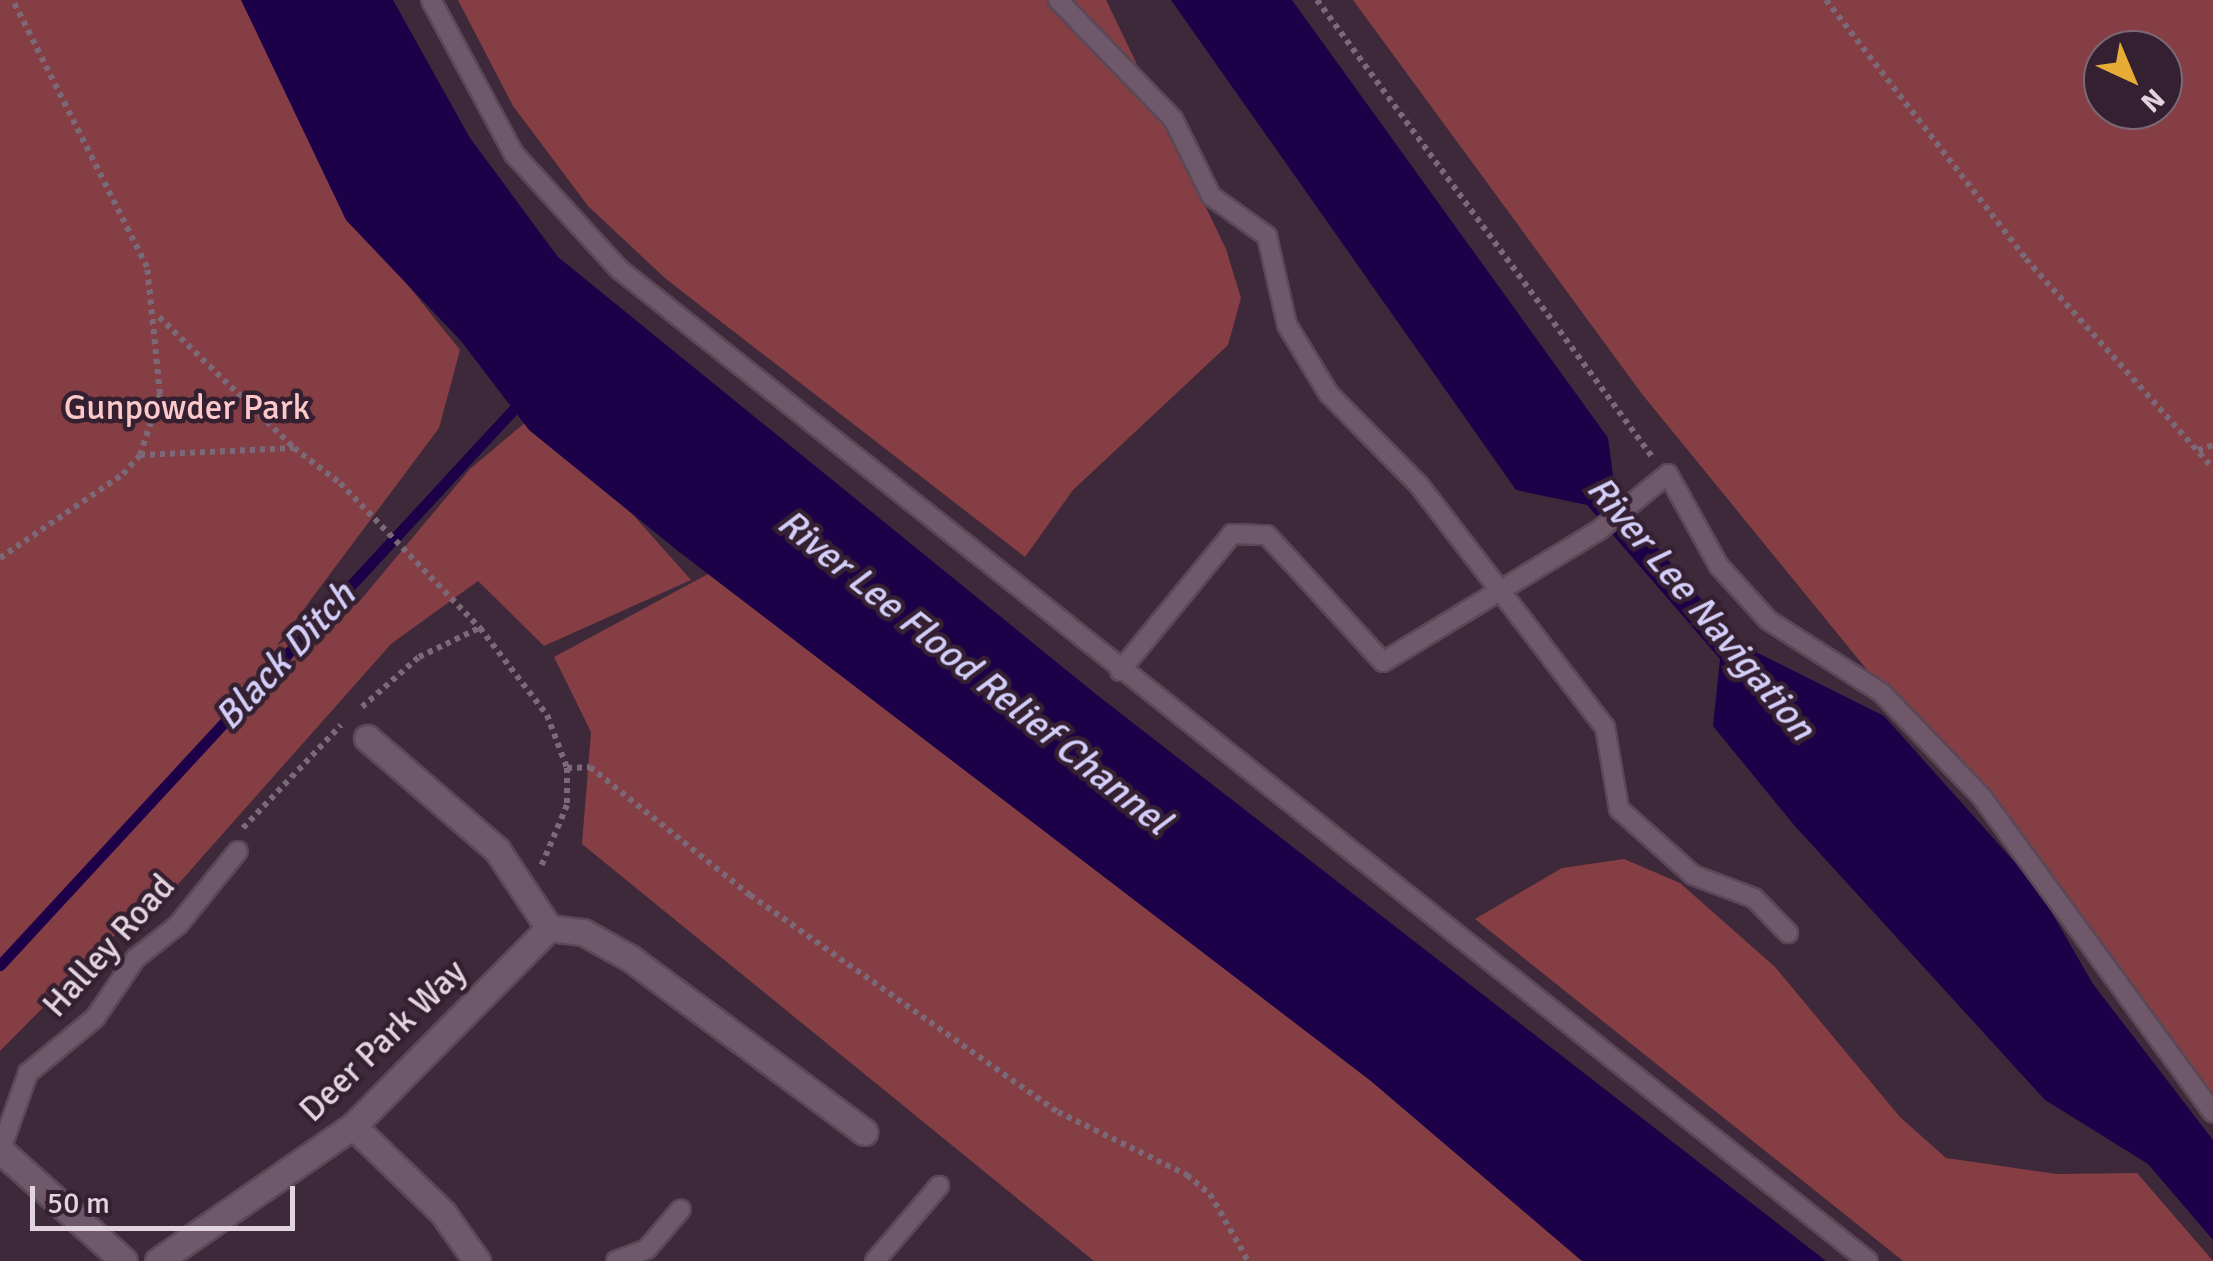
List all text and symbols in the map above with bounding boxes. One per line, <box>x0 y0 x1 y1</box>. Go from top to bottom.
north arrow <box>2083 30 2183 130</box>
text: N <box>2134 81 2171 119</box>
park label: Gunpowder Park <box>64 387 310 429</box>
water label: River Lee Navigation <box>1577 467 1825 749</box>
water label: River Lee Flood Relief Channel <box>768 499 1180 845</box>
water label: Black Ditch <box>205 573 365 739</box>
street label: Halley Road <box>34 866 184 1026</box>
street label: Deer Park Way <box>291 951 475 1131</box>
scale bar <box>35 1166 300 1228</box>
text: 50 m <box>47 1185 110 1222</box>

